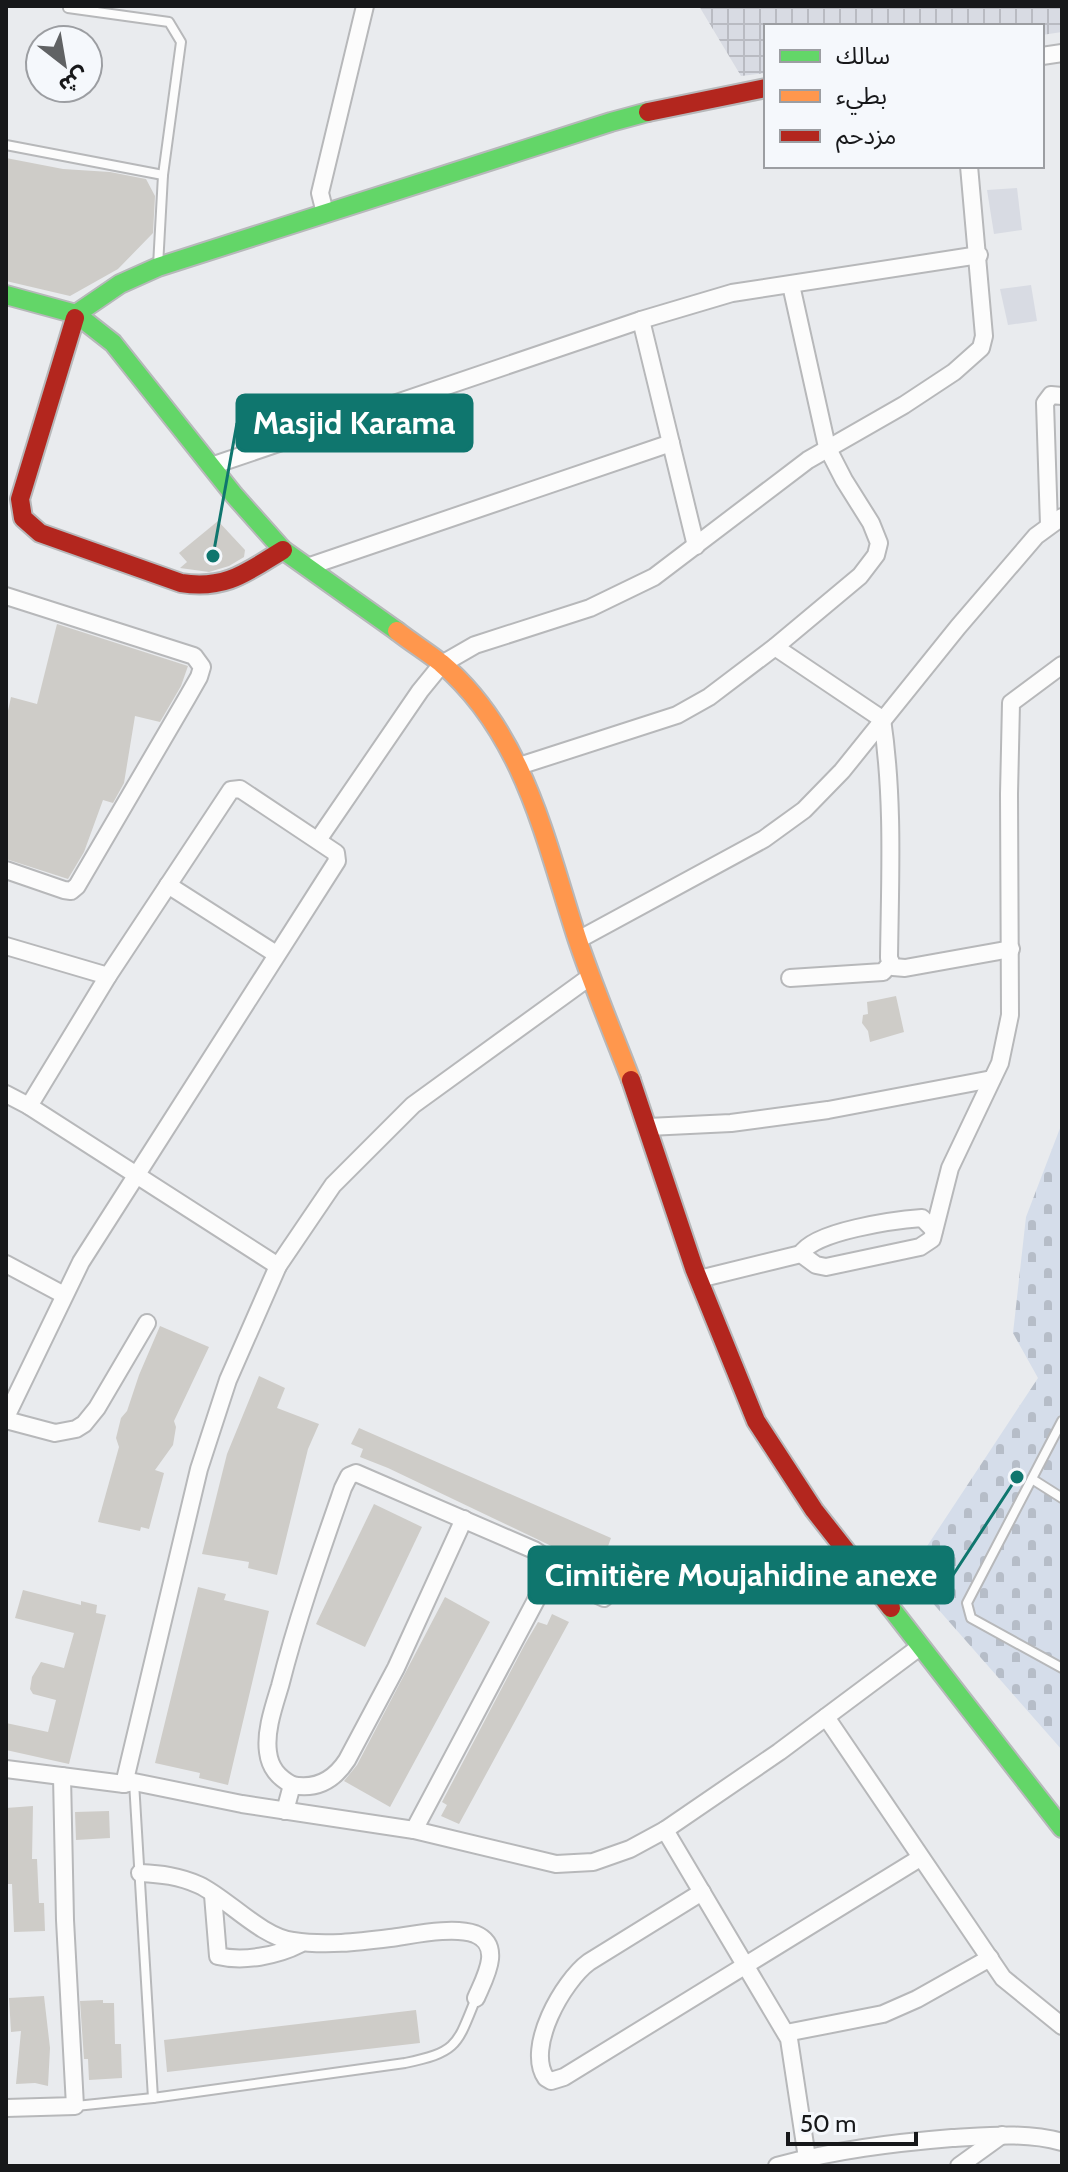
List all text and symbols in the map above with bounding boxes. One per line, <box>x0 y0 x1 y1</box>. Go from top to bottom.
north arrow <box>24 24 104 104</box>
legend <box>764 24 1044 168</box>
text: سالك <box>836 41 890 70</box>
text: ش <box>54 61 94 100</box>
text: بطيء <box>836 81 887 115</box>
text: مزدحم <box>836 121 896 153</box>
callout: Masjid Karama <box>237 395 472 451</box>
text: Masjid Karama <box>253 403 455 442</box>
callout: Cimitière Moujahidine anexe <box>529 1547 953 1603</box>
text: Cimitière Moujahidine anexe <box>545 1555 937 1594</box>
scale bar <box>788 2096 916 2146</box>
text: 50 m <box>800 2109 856 2138</box>

